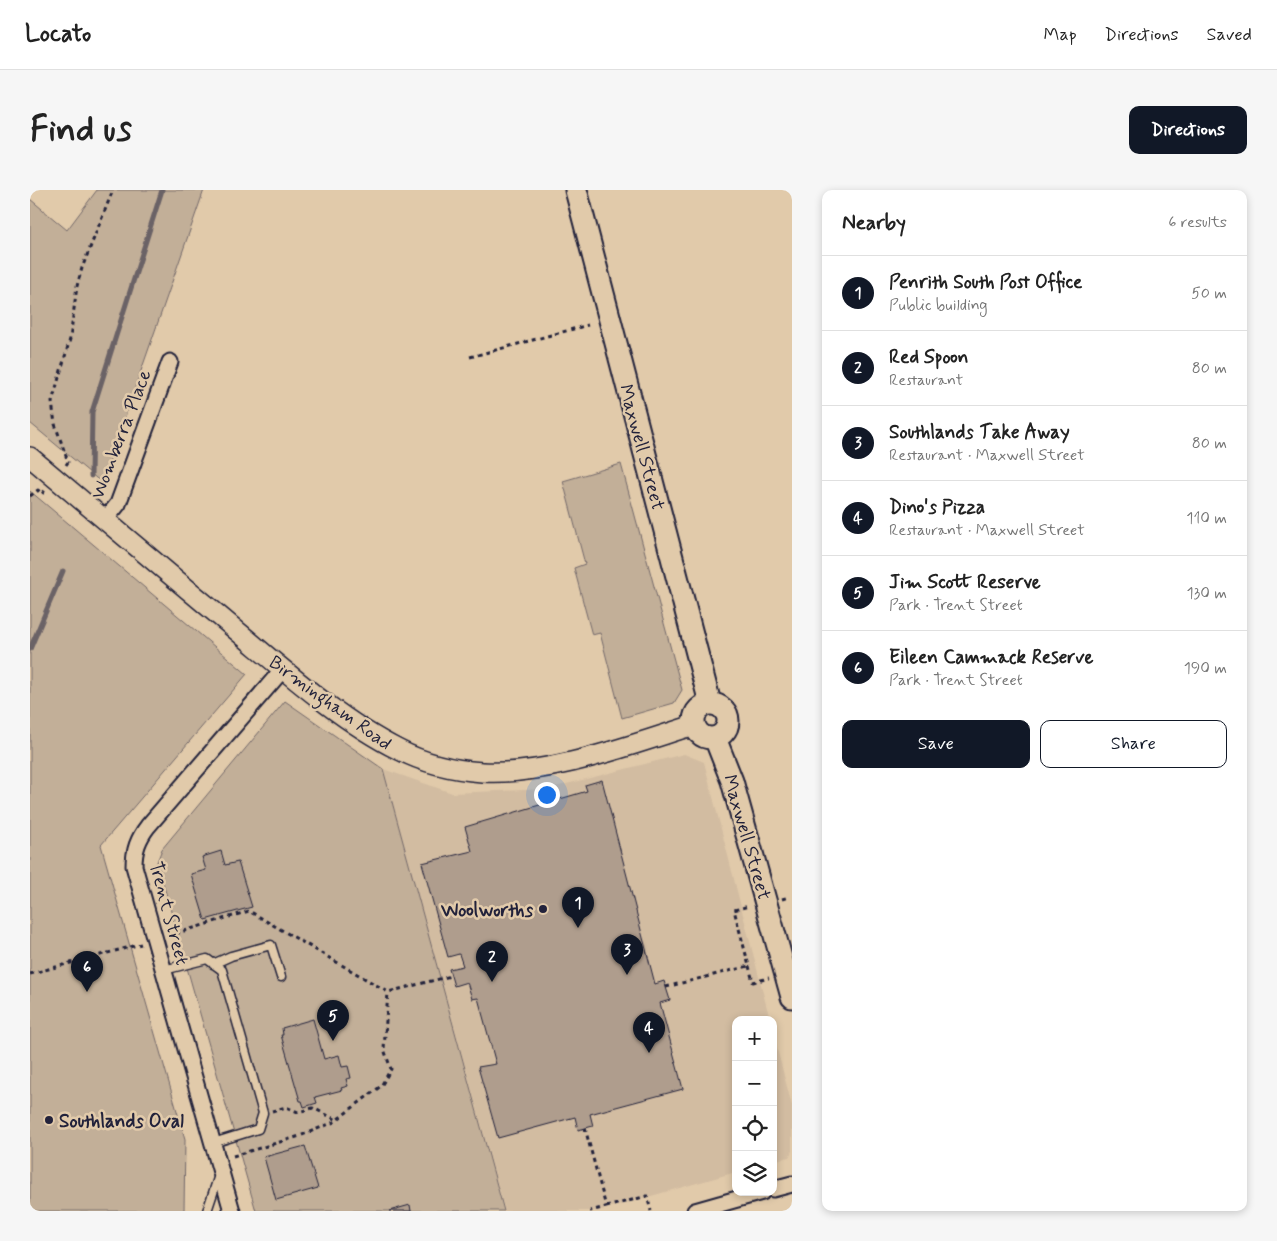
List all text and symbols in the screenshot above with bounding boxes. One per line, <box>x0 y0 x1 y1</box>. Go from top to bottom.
text: Locato <box>25 19 91 50</box>
text: Map <box>1044 23 1077 47</box>
text: Directions <box>1105 23 1179 47</box>
text: Saved <box>1207 23 1252 47</box>
button: Directions <box>1129 106 1247 154</box>
text: Find us <box>30 107 132 153</box>
text: Nearby <box>842 209 906 237</box>
text: 6 results <box>1168 212 1227 233</box>
text: Penrith South Post Office <box>889 270 1082 295</box>
text: 1 <box>854 283 862 304</box>
text: 50 m <box>1191 283 1227 304</box>
text: Public building <box>889 295 988 316</box>
text: Red Spoon <box>889 345 968 370</box>
text: 2 <box>854 358 862 379</box>
text: 80 m <box>1192 358 1227 379</box>
street label: Womberra Place <box>85 366 158 503</box>
text: Restaurant <box>889 370 963 391</box>
street label: Maxwell Street <box>613 382 670 513</box>
text: Southlands Take Away <box>889 420 1070 445</box>
text: 3 <box>854 433 862 454</box>
text: 80 m <box>1192 433 1227 454</box>
text: Restaurant · Maxwell Street <box>889 445 1085 466</box>
text: Dino's Pizza <box>889 495 985 520</box>
text: 4 <box>853 508 863 529</box>
text: 110 m <box>1186 508 1227 529</box>
text: Restaurant · Maxwell Street <box>889 520 1085 541</box>
text: Jim Scott Reserve <box>889 570 1041 595</box>
text: 5 <box>853 583 863 604</box>
text: 130 m <box>1186 583 1227 604</box>
text: Park · Trent Street <box>889 595 1023 616</box>
text: Eileen Cammack Reserve <box>889 645 1093 670</box>
street label: Birmingham Road <box>262 650 396 759</box>
text: 6 <box>854 658 862 679</box>
text: 190 m <box>1184 658 1227 679</box>
text: Park · Trent Street <box>889 670 1023 691</box>
button: Save <box>842 720 1030 768</box>
button: Share <box>1040 720 1227 768</box>
street label: Maxwell Street <box>717 772 776 903</box>
your location <box>534 782 560 808</box>
street label: Trent Street <box>143 859 194 968</box>
pin: 1 <box>562 887 594 928</box>
place label: Woolworths <box>440 898 534 923</box>
marker: Woolworths <box>537 903 549 915</box>
pin: 3 <box>611 934 643 975</box>
pin: 2 <box>476 941 508 982</box>
pin: 6 <box>71 951 103 992</box>
pin: 5 <box>317 1000 349 1041</box>
pin: 4 <box>633 1012 665 1053</box>
map controls <box>732 1016 777 1196</box>
button: + <box>732 1016 777 1061</box>
button: − <box>732 1061 777 1106</box>
button: locate <box>732 1106 777 1151</box>
place label: Southlands Oval <box>59 1109 184 1134</box>
marker: Southlands Oval <box>43 1114 55 1126</box>
button: layers <box>732 1151 777 1196</box>

